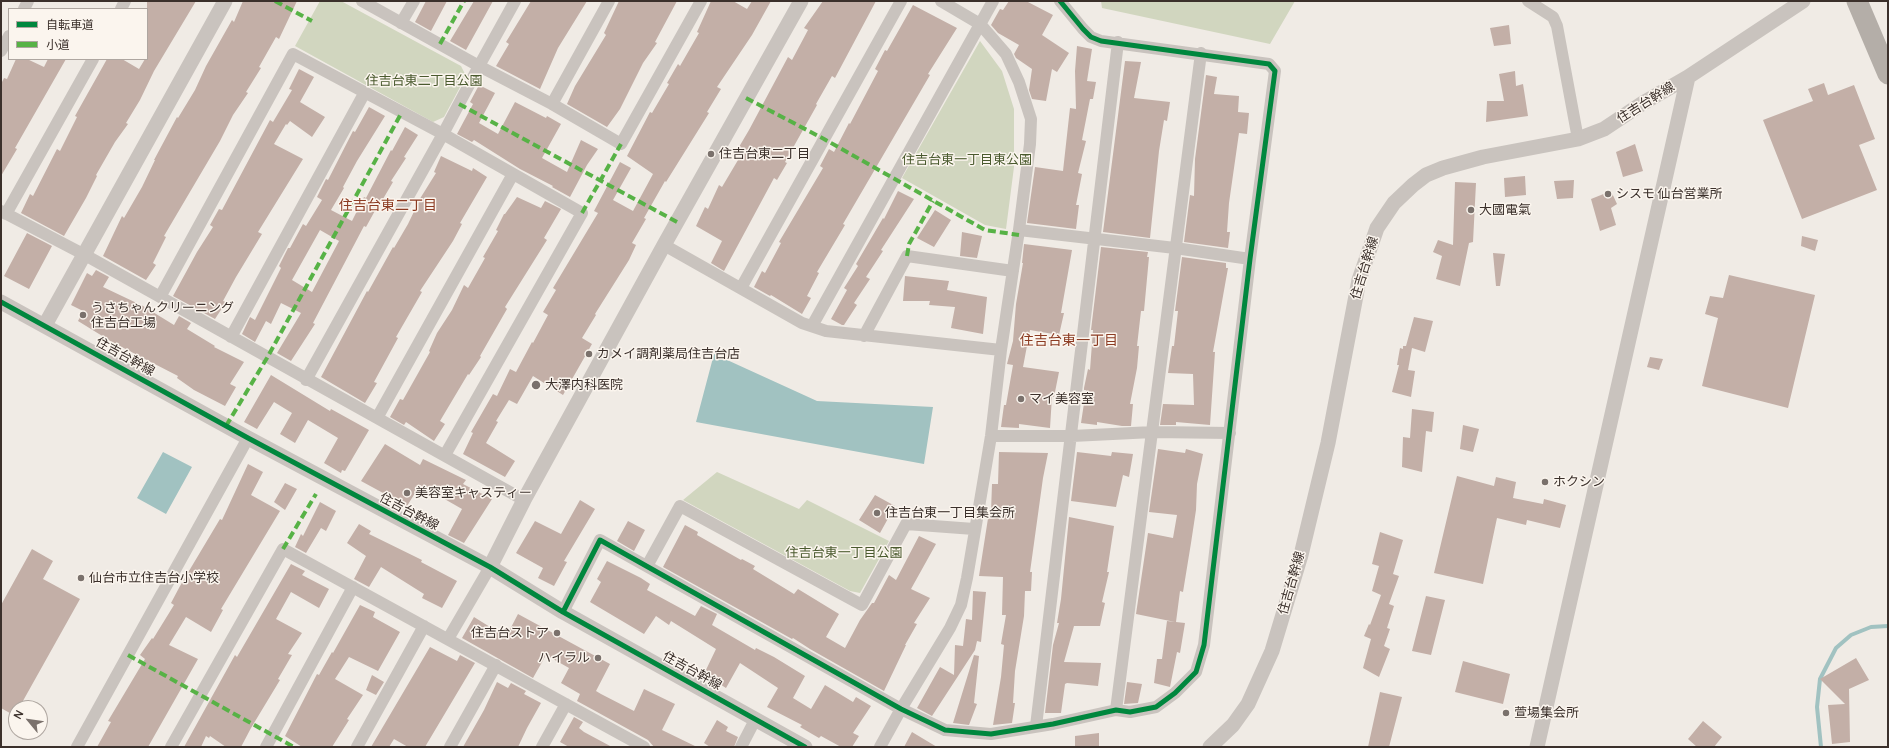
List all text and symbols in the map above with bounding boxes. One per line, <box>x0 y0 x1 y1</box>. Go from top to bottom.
legend <box>8 8 148 60</box>
text: 自転車道 <box>46 16 94 33</box>
text: 小道 <box>46 36 70 53</box>
park label: 住吉台東二丁目公園 <box>366 73 482 89</box>
street label: 住吉台幹線 <box>1614 79 1678 127</box>
place label: 住吉台東二丁目 <box>719 146 810 162</box>
marker: 住吉台東二丁目 <box>706 149 716 159</box>
park label: 住吉台東一丁目東公園 <box>902 152 1032 168</box>
place label: シスモ 仙台営業所 <box>1616 186 1723 202</box>
marker: シスモ 仙台営業所 <box>1603 189 1613 199</box>
district label: 住吉台東二丁目 <box>339 198 437 214</box>
place label: 大國電氣 <box>1479 202 1531 218</box>
marker: 大國電氣 <box>1466 205 1476 215</box>
street label: 住吉台幹線 <box>1348 235 1382 301</box>
place label: うさちゃんクリーニング 住吉台工場 <box>91 300 234 331</box>
marker: うさちゃんクリーニング 住吉台工場 <box>78 310 88 320</box>
district label: 住吉台東一丁目 <box>1020 333 1118 349</box>
street label: 住吉台幹線 <box>93 334 157 380</box>
place label: カメイ調剤薬局住吉台店 <box>597 346 740 362</box>
marker: カメイ調剤薬局住吉台店 <box>584 349 594 359</box>
place label: 大澤内科医院 <box>545 377 623 393</box>
marker: 大澤内科医院 <box>530 379 542 391</box>
place label: マイ美容室 <box>1029 391 1094 407</box>
marker: マイ美容室 <box>1016 394 1026 404</box>
place label: ホクシン <box>1553 474 1605 490</box>
marker: ホクシン <box>1540 477 1550 487</box>
place label: 美容室キャスティー <box>415 485 532 501</box>
marker: 美容室キャスティー <box>402 488 412 498</box>
street label: 住吉台幹線 <box>377 490 441 534</box>
place label: 住吉台東一丁目集会所 <box>885 505 1015 521</box>
marker: 住吉台東一丁目集会所 <box>872 508 882 518</box>
park label: 住吉台東一丁目公園 <box>786 545 902 561</box>
street label: 住吉台幹線 <box>1276 550 1308 616</box>
place label: 仙台市立住吉台小学校 <box>89 570 219 586</box>
marker: 仙台市立住吉台小学校 <box>76 573 86 583</box>
place label: 住吉台ストア <box>471 625 549 641</box>
marker: 住吉台ストア <box>552 628 562 638</box>
street label: 住吉台幹線 <box>660 648 724 694</box>
place label: ハイラル <box>538 650 590 666</box>
marker: ハイラル <box>593 653 603 663</box>
north arrow <box>8 700 48 740</box>
place label: 萱場集会所 <box>1514 705 1579 721</box>
text: N <box>9 707 26 722</box>
marker: 萱場集会所 <box>1501 708 1511 718</box>

